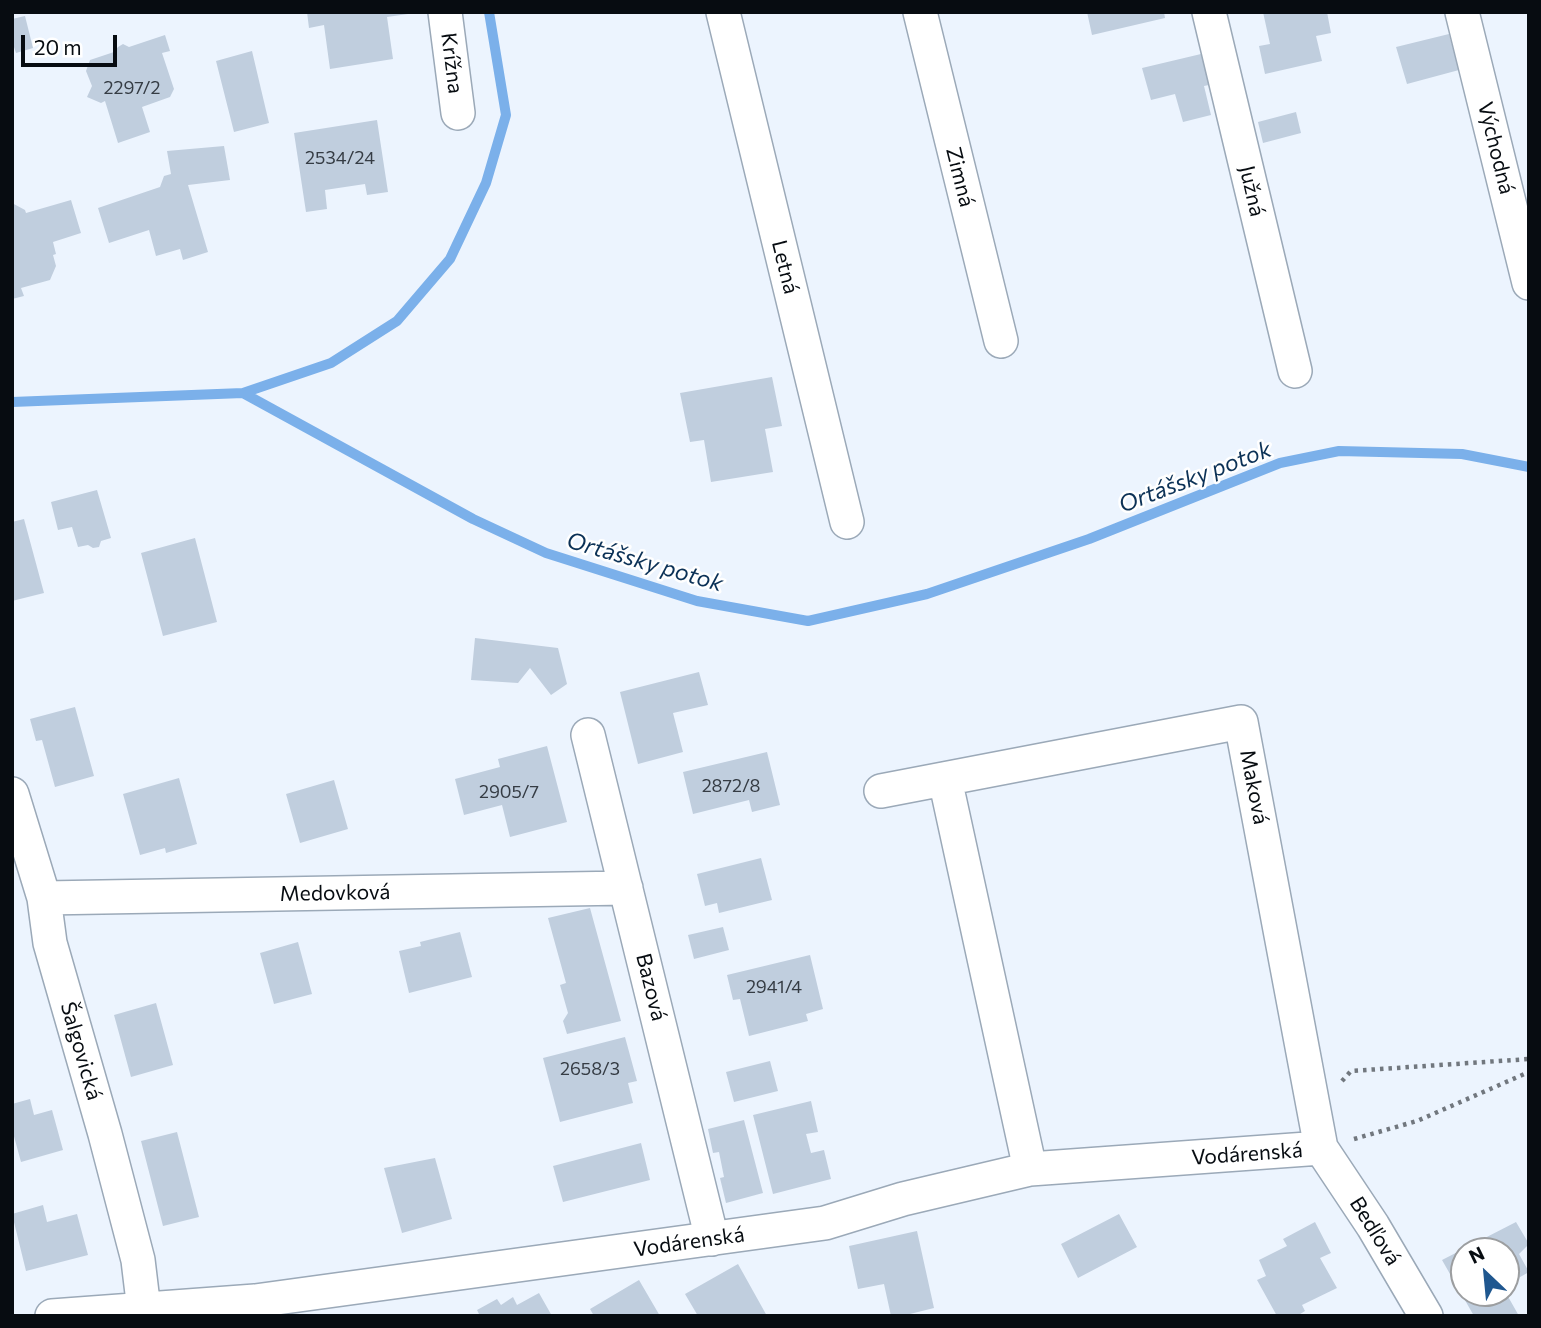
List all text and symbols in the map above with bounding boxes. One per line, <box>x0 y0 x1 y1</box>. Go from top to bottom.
scale bar <box>24 21 121 65</box>
street label: Krížna <box>436 31 468 95</box>
text: 20 m <box>34 34 82 59</box>
house number: 2297/2 <box>104 77 160 99</box>
street label: Východná <box>1472 99 1520 197</box>
street label: Zimná <box>940 144 980 210</box>
house number: 2534/24 <box>305 147 375 169</box>
street label: Južná <box>1234 163 1270 219</box>
street label: Letná <box>766 238 804 296</box>
water label: Ortášsky potok <box>1115 435 1275 519</box>
water label: Ortášsky potok <box>564 526 726 598</box>
street label: Maková <box>1234 748 1274 826</box>
house number: 2872/8 <box>702 775 760 797</box>
house number: 2905/7 <box>479 781 539 803</box>
street label: Medovková <box>279 879 391 907</box>
street label: Bazová <box>630 951 672 1023</box>
house number: 2941/4 <box>746 976 802 998</box>
street label: Šalgovická <box>55 999 107 1103</box>
house number: 2658/3 <box>560 1058 620 1080</box>
street label: Vodárenská <box>1191 1138 1303 1170</box>
street label: Bedľová <box>1344 1192 1406 1270</box>
street label: Vodárenská <box>632 1222 746 1262</box>
north arrow <box>1450 1237 1520 1307</box>
text: N <box>1465 1241 1488 1268</box>

